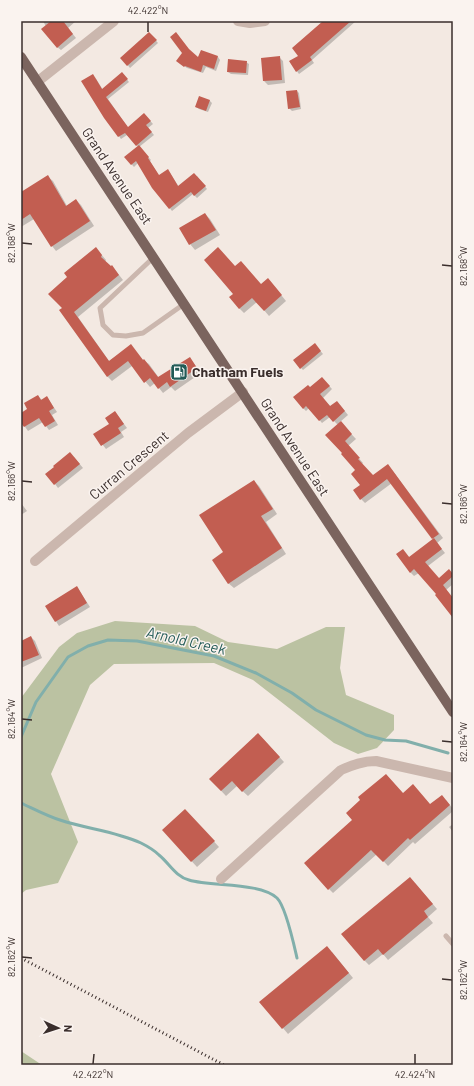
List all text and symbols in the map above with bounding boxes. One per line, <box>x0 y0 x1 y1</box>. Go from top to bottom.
text: 42.422°N <box>128 4 168 16</box>
street label: Grand Avenue East <box>79 124 156 227</box>
text: 82.168°W <box>5 223 17 263</box>
text: 82.168°W <box>457 246 469 286</box>
fuel station icon: Chatham Fuels <box>169 362 189 382</box>
place label: Chatham Fuels <box>192 363 283 380</box>
street label: Grand Avenue East <box>257 395 333 499</box>
street label: Curran Crescent <box>85 426 172 503</box>
text: 82.166°W <box>5 461 17 501</box>
text: 82.166°W <box>457 484 469 524</box>
water label: Arnold Creek <box>145 622 228 658</box>
text: 82.164°W <box>5 699 17 739</box>
text: 82.164°W <box>457 722 469 762</box>
text: 82.162°W <box>5 937 17 977</box>
text: 82.162°W <box>457 960 469 1000</box>
north arrow <box>38 1008 78 1048</box>
text: N <box>62 1025 75 1033</box>
text: 42.422°N <box>73 1068 113 1080</box>
text: 42.424°N <box>395 1068 435 1080</box>

